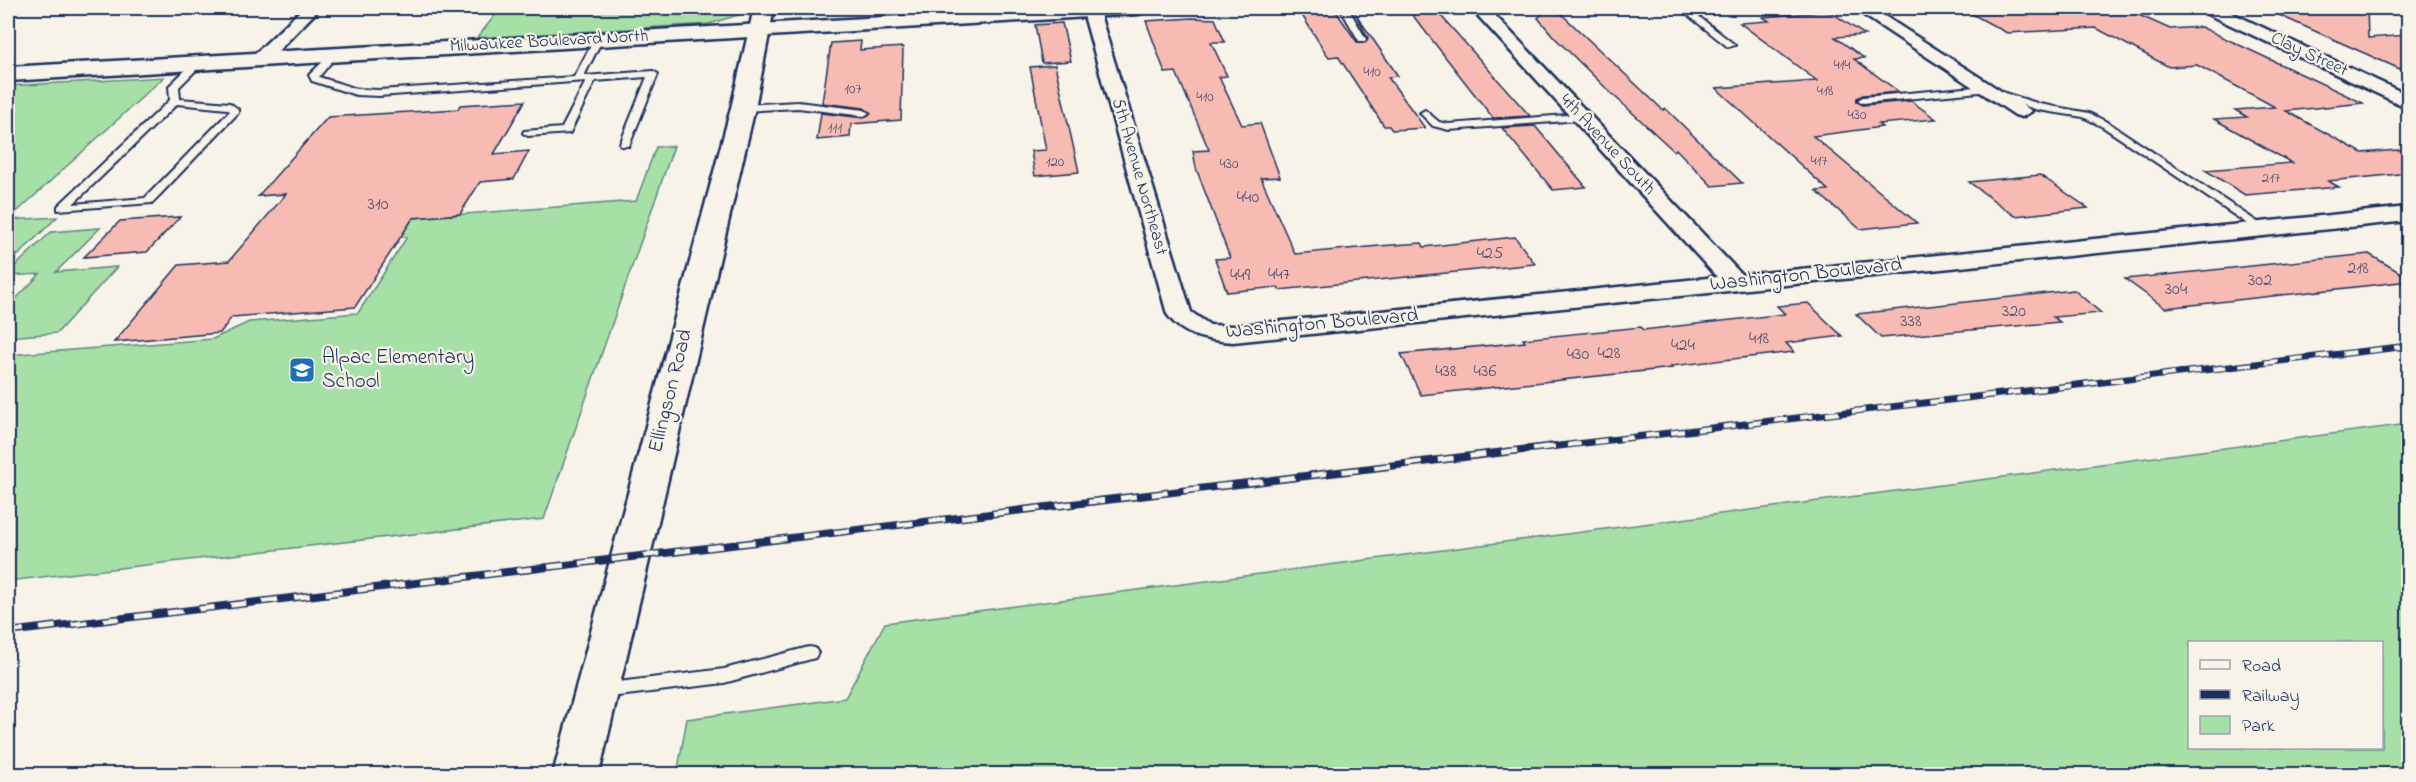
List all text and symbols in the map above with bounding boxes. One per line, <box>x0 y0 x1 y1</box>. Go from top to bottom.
street label: Milwaukee Boulevard North <box>449 24 649 60</box>
street label: Clay Street <box>2266 26 2352 84</box>
house number: 414 <box>1833 54 1851 76</box>
house number: 410 <box>1363 61 1381 83</box>
house number: 107 <box>844 78 862 100</box>
house number: 418 <box>1817 80 1834 102</box>
house number: 410 <box>1196 86 1214 108</box>
street label: 4th Avenue South <box>1553 88 1661 202</box>
street label: 5th Avenue Northeast <box>1104 95 1174 259</box>
house number: 430 <box>1848 104 1867 126</box>
house number: 111 <box>828 117 842 139</box>
house number: 417 <box>1810 150 1828 172</box>
house number: 120 <box>1046 151 1065 173</box>
house number: 430 <box>1220 153 1239 175</box>
house number: 217 <box>2262 167 2280 189</box>
house number: 440 <box>1237 185 1260 211</box>
house number: 310 <box>368 192 389 218</box>
house number: 425 <box>1477 241 1503 267</box>
street label: Washington Boulevard <box>1708 250 1904 302</box>
house number: 218 <box>2347 256 2369 282</box>
house number: 447 <box>1268 262 1291 288</box>
house number: 449 <box>1230 263 1251 289</box>
house number: 302 <box>2248 268 2272 294</box>
house number: 304 <box>2165 277 2188 303</box>
house number: 320 <box>2002 299 2026 325</box>
street label: Washington Boulevard <box>1224 301 1420 349</box>
house number: 338 <box>1900 309 1922 335</box>
street label: Ellingson Road <box>641 326 703 456</box>
house number: 418 <box>1749 326 1769 352</box>
house number: 424 <box>1671 333 1695 359</box>
house number: 428 <box>1597 341 1621 367</box>
house number: 430 <box>1567 342 1590 368</box>
place label: Alpac Elementary School <box>322 343 474 397</box>
school or university icon: Alpac Elementary School <box>287 355 317 385</box>
house number: 438 <box>1435 359 1457 385</box>
house number: 436 <box>1474 359 1496 385</box>
legend <box>2188 641 2383 749</box>
text: Road <box>2242 654 2281 680</box>
text: Railway <box>2242 684 2299 710</box>
text: Park <box>2242 714 2275 740</box>

